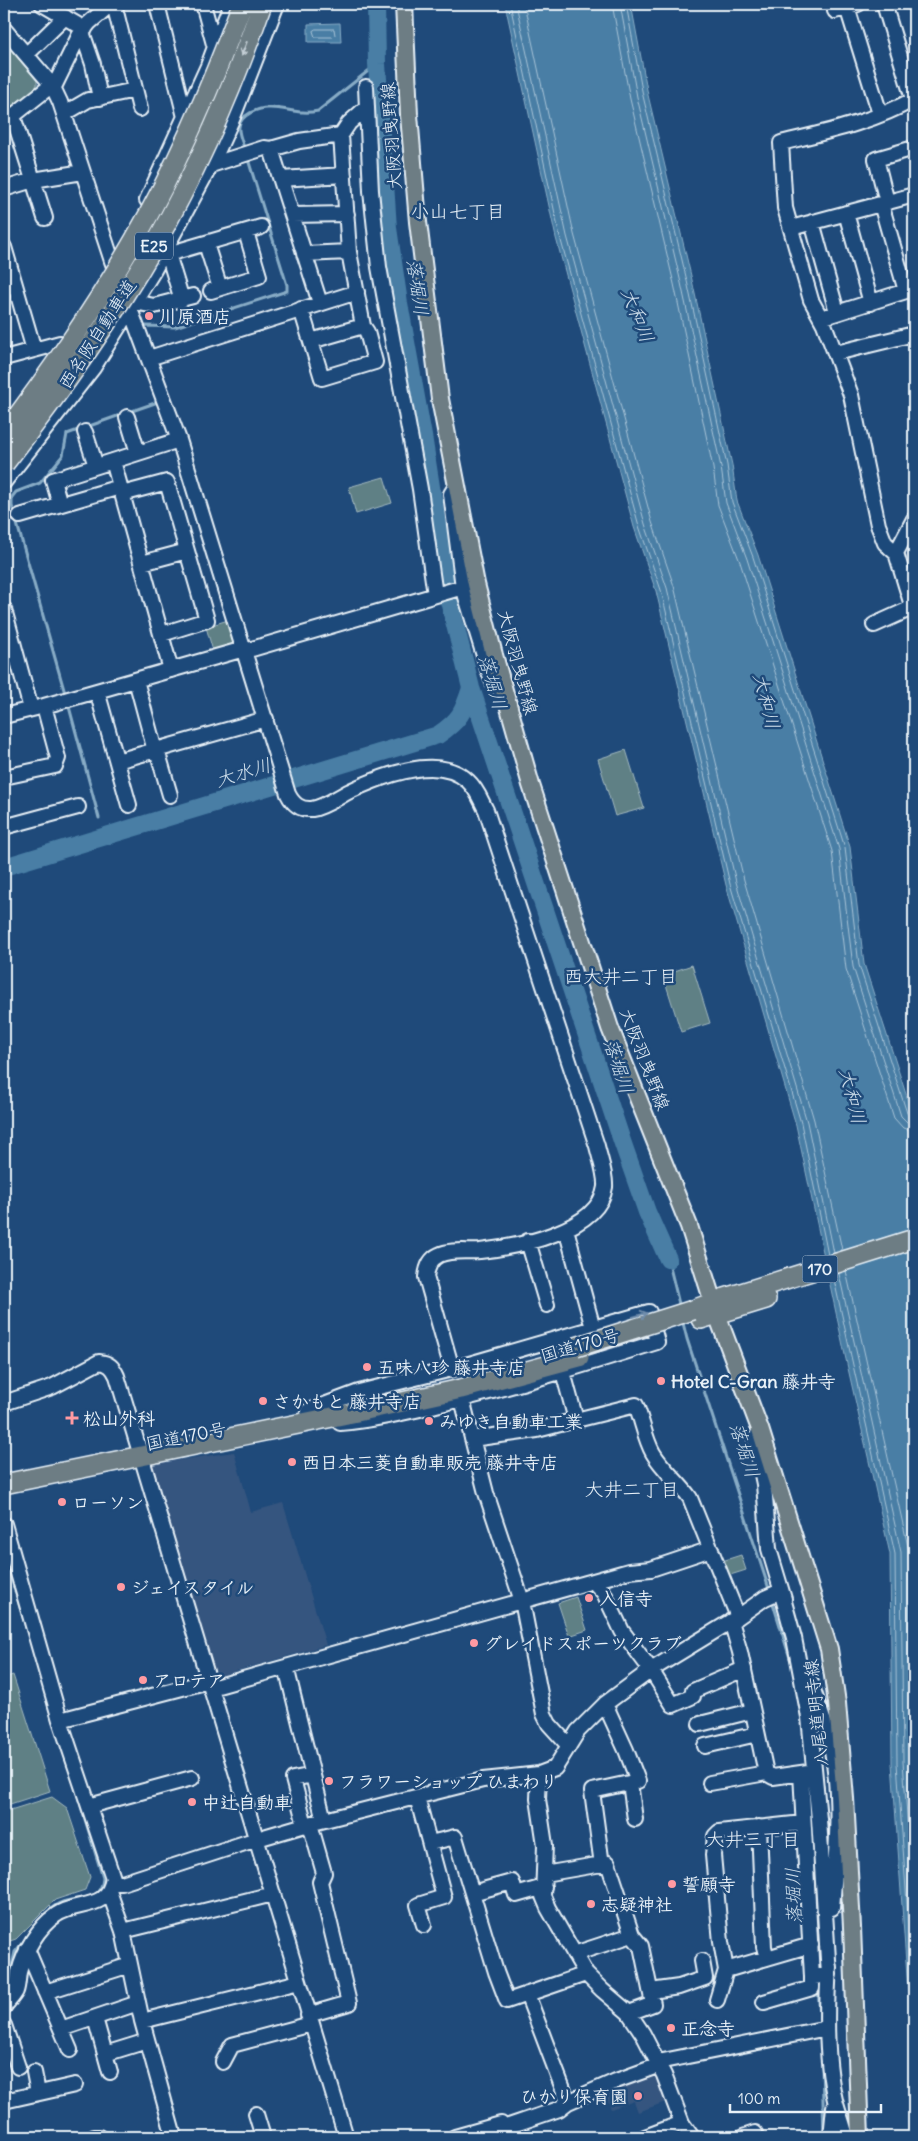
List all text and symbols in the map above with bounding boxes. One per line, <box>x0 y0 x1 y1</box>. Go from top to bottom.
one-way arrow <box>239 41 249 56</box>
street label: 大阪羽曳野線 <box>376 81 406 191</box>
district label: 小山七丁目 <box>410 199 506 223</box>
road number: E25 <box>135 232 173 260</box>
water label: 落堀川 <box>402 257 434 317</box>
street label: 西名阪自動車道 <box>53 275 141 393</box>
water label: 大和川 <box>616 284 660 346</box>
place label: 川原酒店 <box>159 305 231 328</box>
marker: 川原酒店 <box>143 310 155 322</box>
street label: 大阪羽曳野線 <box>493 607 543 717</box>
water label: 落堀川 <box>474 651 512 713</box>
water label: 大和川 <box>748 670 786 732</box>
water label: 大水川 <box>212 752 274 792</box>
district label: 西大井二丁目 <box>564 964 678 988</box>
street label: 大阪羽曳野線 <box>615 1004 675 1114</box>
water label: 落堀川 <box>599 1035 639 1097</box>
water label: 大和川 <box>834 1065 872 1127</box>
road number: 170 <box>802 1256 838 1282</box>
one-way arrow <box>631 1309 647 1319</box>
street label: 国道170号 <box>538 1323 622 1367</box>
place label: 五味八珍 藤井寺店 <box>377 1356 525 1379</box>
marker: 五味八珍 藤井寺店 <box>361 1361 373 1373</box>
place label: Hotel C-Gran 藤井寺 <box>671 1370 836 1393</box>
marker: Hotel C-Gran 藤井寺 <box>655 1375 667 1387</box>
place label: さかもと 藤井寺店 <box>273 1390 421 1413</box>
marker: さかもと 藤井寺店 <box>257 1395 269 1407</box>
place label: 松山外科 <box>83 1407 155 1430</box>
place label: みゆき自動車工業 <box>439 1410 583 1433</box>
marker: 松山外科 <box>65 1411 79 1425</box>
marker: みゆき自動車工業 <box>423 1415 435 1427</box>
street label: 国道170号 <box>144 1417 228 1455</box>
water label: 落堀川 <box>725 1419 765 1481</box>
place label: 西日本三菱自動車販売 藤井寺店 <box>302 1451 558 1474</box>
marker: 西日本三菱自動車販売 藤井寺店 <box>286 1456 298 1468</box>
district label: 大井二丁目 <box>584 1477 680 1501</box>
place label: ローソン <box>72 1491 144 1514</box>
marker: ローソン <box>56 1496 68 1508</box>
place label: ジェイスタイル <box>131 1576 254 1599</box>
marker: ジェイスタイル <box>115 1581 127 1593</box>
place label: 入信寺 <box>599 1587 653 1610</box>
marker: 入信寺 <box>583 1592 595 1604</box>
place label: グレイドスポーツクラブ <box>484 1632 682 1655</box>
marker: グレイドスポーツクラブ <box>468 1637 480 1649</box>
street label: 八尾道明寺線 <box>799 1658 833 1768</box>
place label: アロテア <box>153 1669 225 1692</box>
marker: アロテア <box>137 1674 149 1686</box>
place label: フラワーショップ ひまわり <box>339 1770 558 1793</box>
marker: フラワーショップ ひまわり <box>323 1775 335 1787</box>
place label: 中辻自動車 <box>202 1791 292 1814</box>
marker: 中辻自動車 <box>186 1796 198 1808</box>
district label: 大井三丁目 <box>705 1827 801 1851</box>
water label: 落堀川 <box>780 1867 806 1925</box>
place label: 誓願寺 <box>682 1873 736 1896</box>
marker: 誓願寺 <box>666 1878 678 1890</box>
place label: 志疑神社 <box>601 1893 673 1916</box>
marker: 志疑神社 <box>585 1898 597 1910</box>
place label: 正念寺 <box>681 2017 735 2040</box>
marker: 正念寺 <box>665 2022 677 2034</box>
scale bar <box>730 2081 882 2113</box>
place label: ひかり保育園 <box>520 2085 628 2108</box>
text: 100 m <box>738 2089 780 2108</box>
marker: ひかり保育園 <box>632 2090 644 2102</box>

